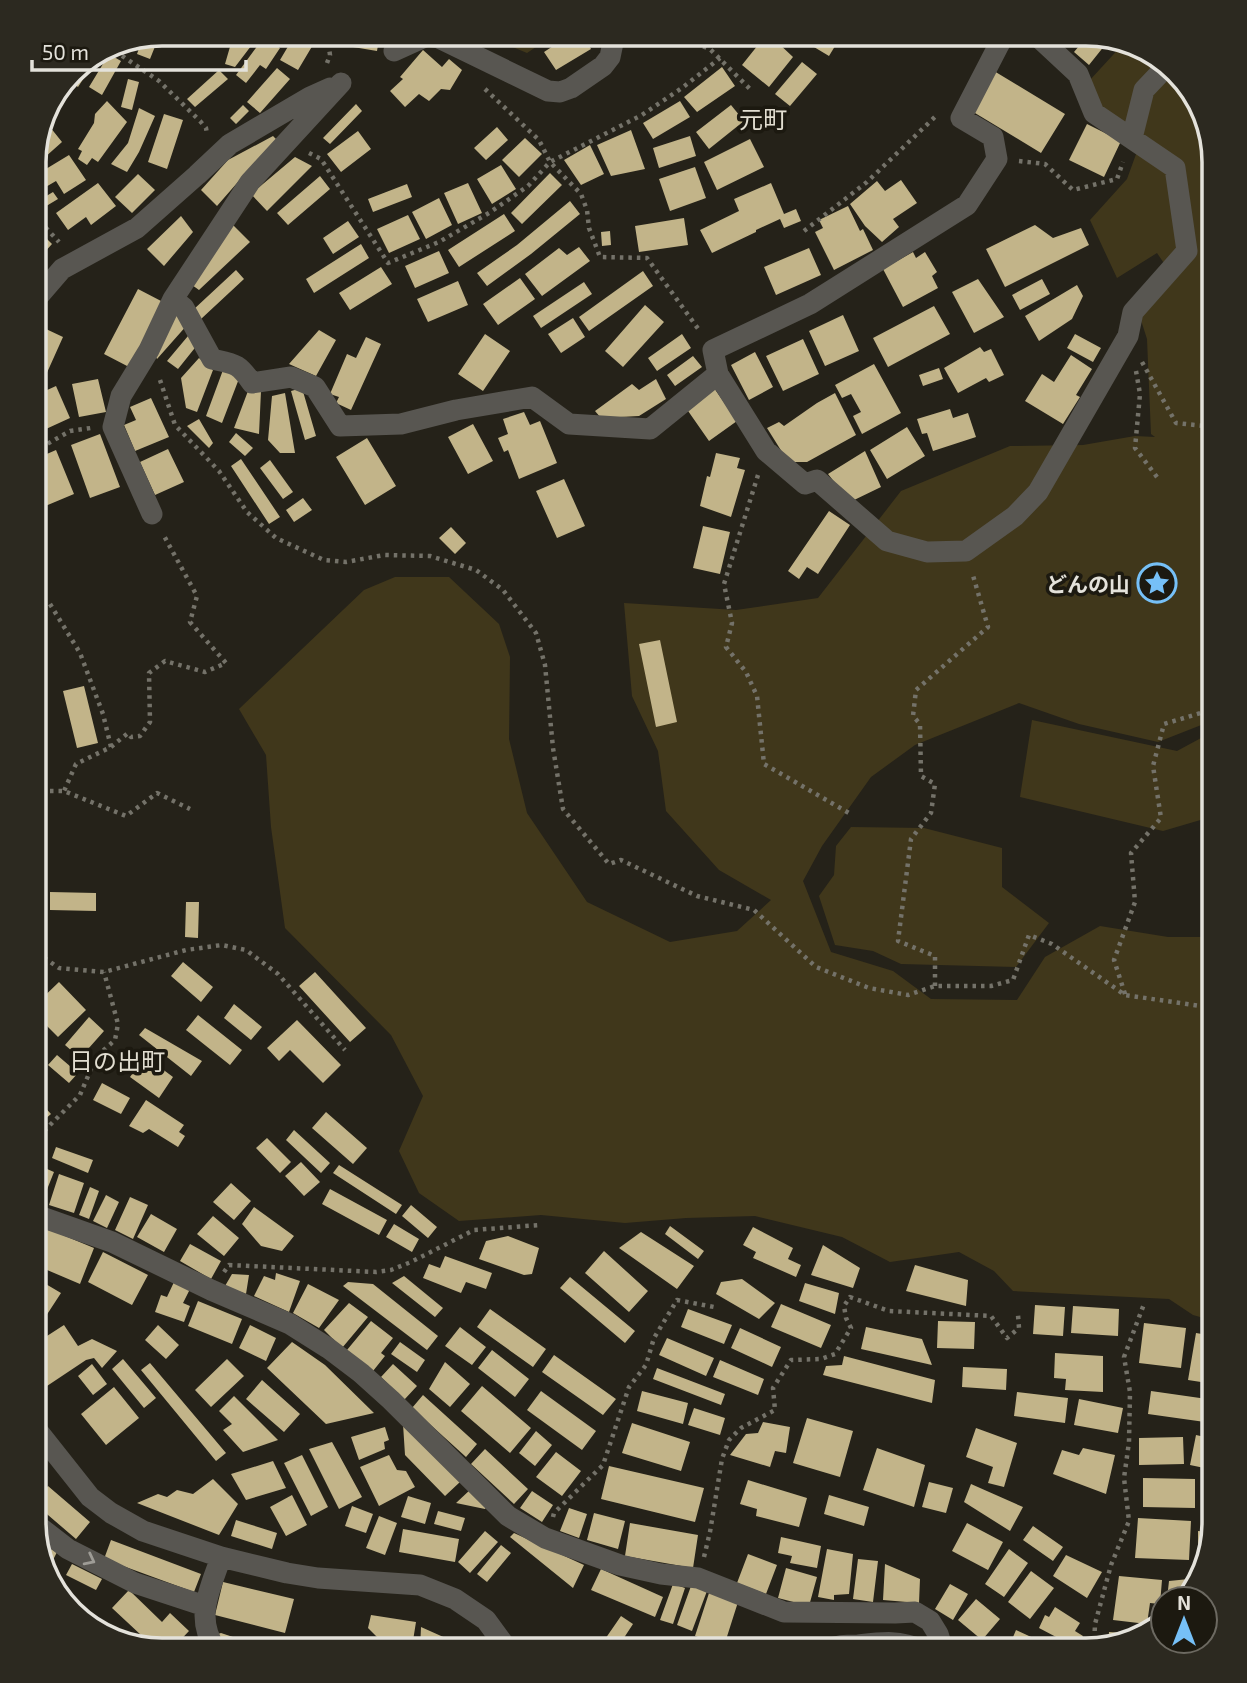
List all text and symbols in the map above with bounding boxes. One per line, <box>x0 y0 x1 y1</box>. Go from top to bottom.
scale bar <box>32 28 245 72</box>
text: 50 m <box>42 39 89 64</box>
district label: 元町 <box>739 104 787 133</box>
place icon: どんの山 <box>1136 562 1178 604</box>
place label: どんの山 <box>1046 571 1130 596</box>
district label: 日の出町 <box>69 1046 165 1075</box>
one-way arrow <box>83 1552 95 1565</box>
north arrow <box>1149 1585 1219 1655</box>
text: N <box>1177 1591 1191 1614</box>

